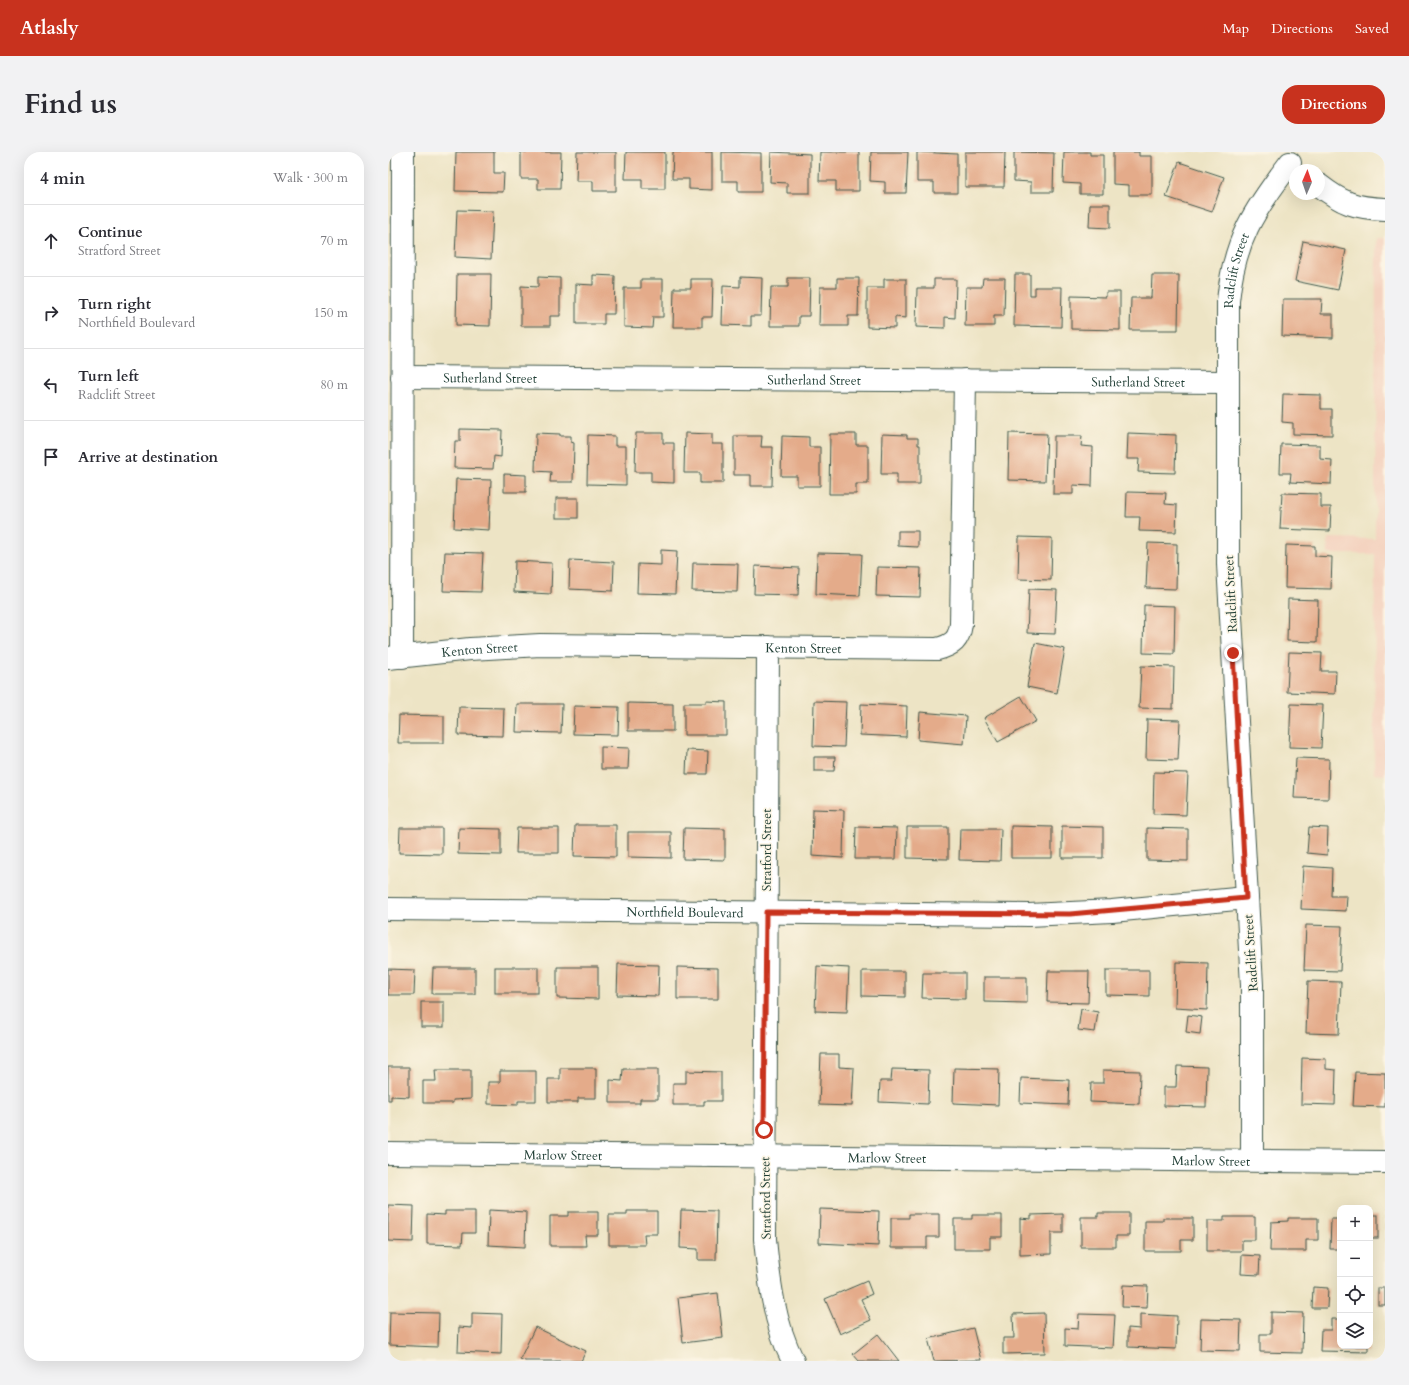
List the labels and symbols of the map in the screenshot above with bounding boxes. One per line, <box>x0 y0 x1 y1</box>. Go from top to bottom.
north arrow <box>1289 164 1325 200</box>
street label: Radclift Street <box>1220 230 1254 308</box>
street label: Sutherland Street <box>443 369 537 388</box>
street label: Sutherland Street <box>767 371 861 390</box>
street label: Sutherland Street <box>1091 373 1185 392</box>
street label: Radclift Street <box>1220 555 1242 633</box>
street label: Kenton Street <box>441 638 518 662</box>
street label: Kenton Street <box>765 639 842 658</box>
route end <box>1224 644 1242 662</box>
street label: Stratford Street <box>758 809 776 891</box>
street label: Northfield Boulevard <box>626 903 744 922</box>
street label: Radclift Street <box>1239 914 1263 992</box>
route start <box>755 1121 773 1139</box>
street label: Marlow Street <box>524 1146 602 1165</box>
street label: Marlow Street <box>848 1149 926 1168</box>
street label: Marlow Street <box>1172 1152 1250 1171</box>
street label: Stratford Street <box>756 1157 776 1239</box>

